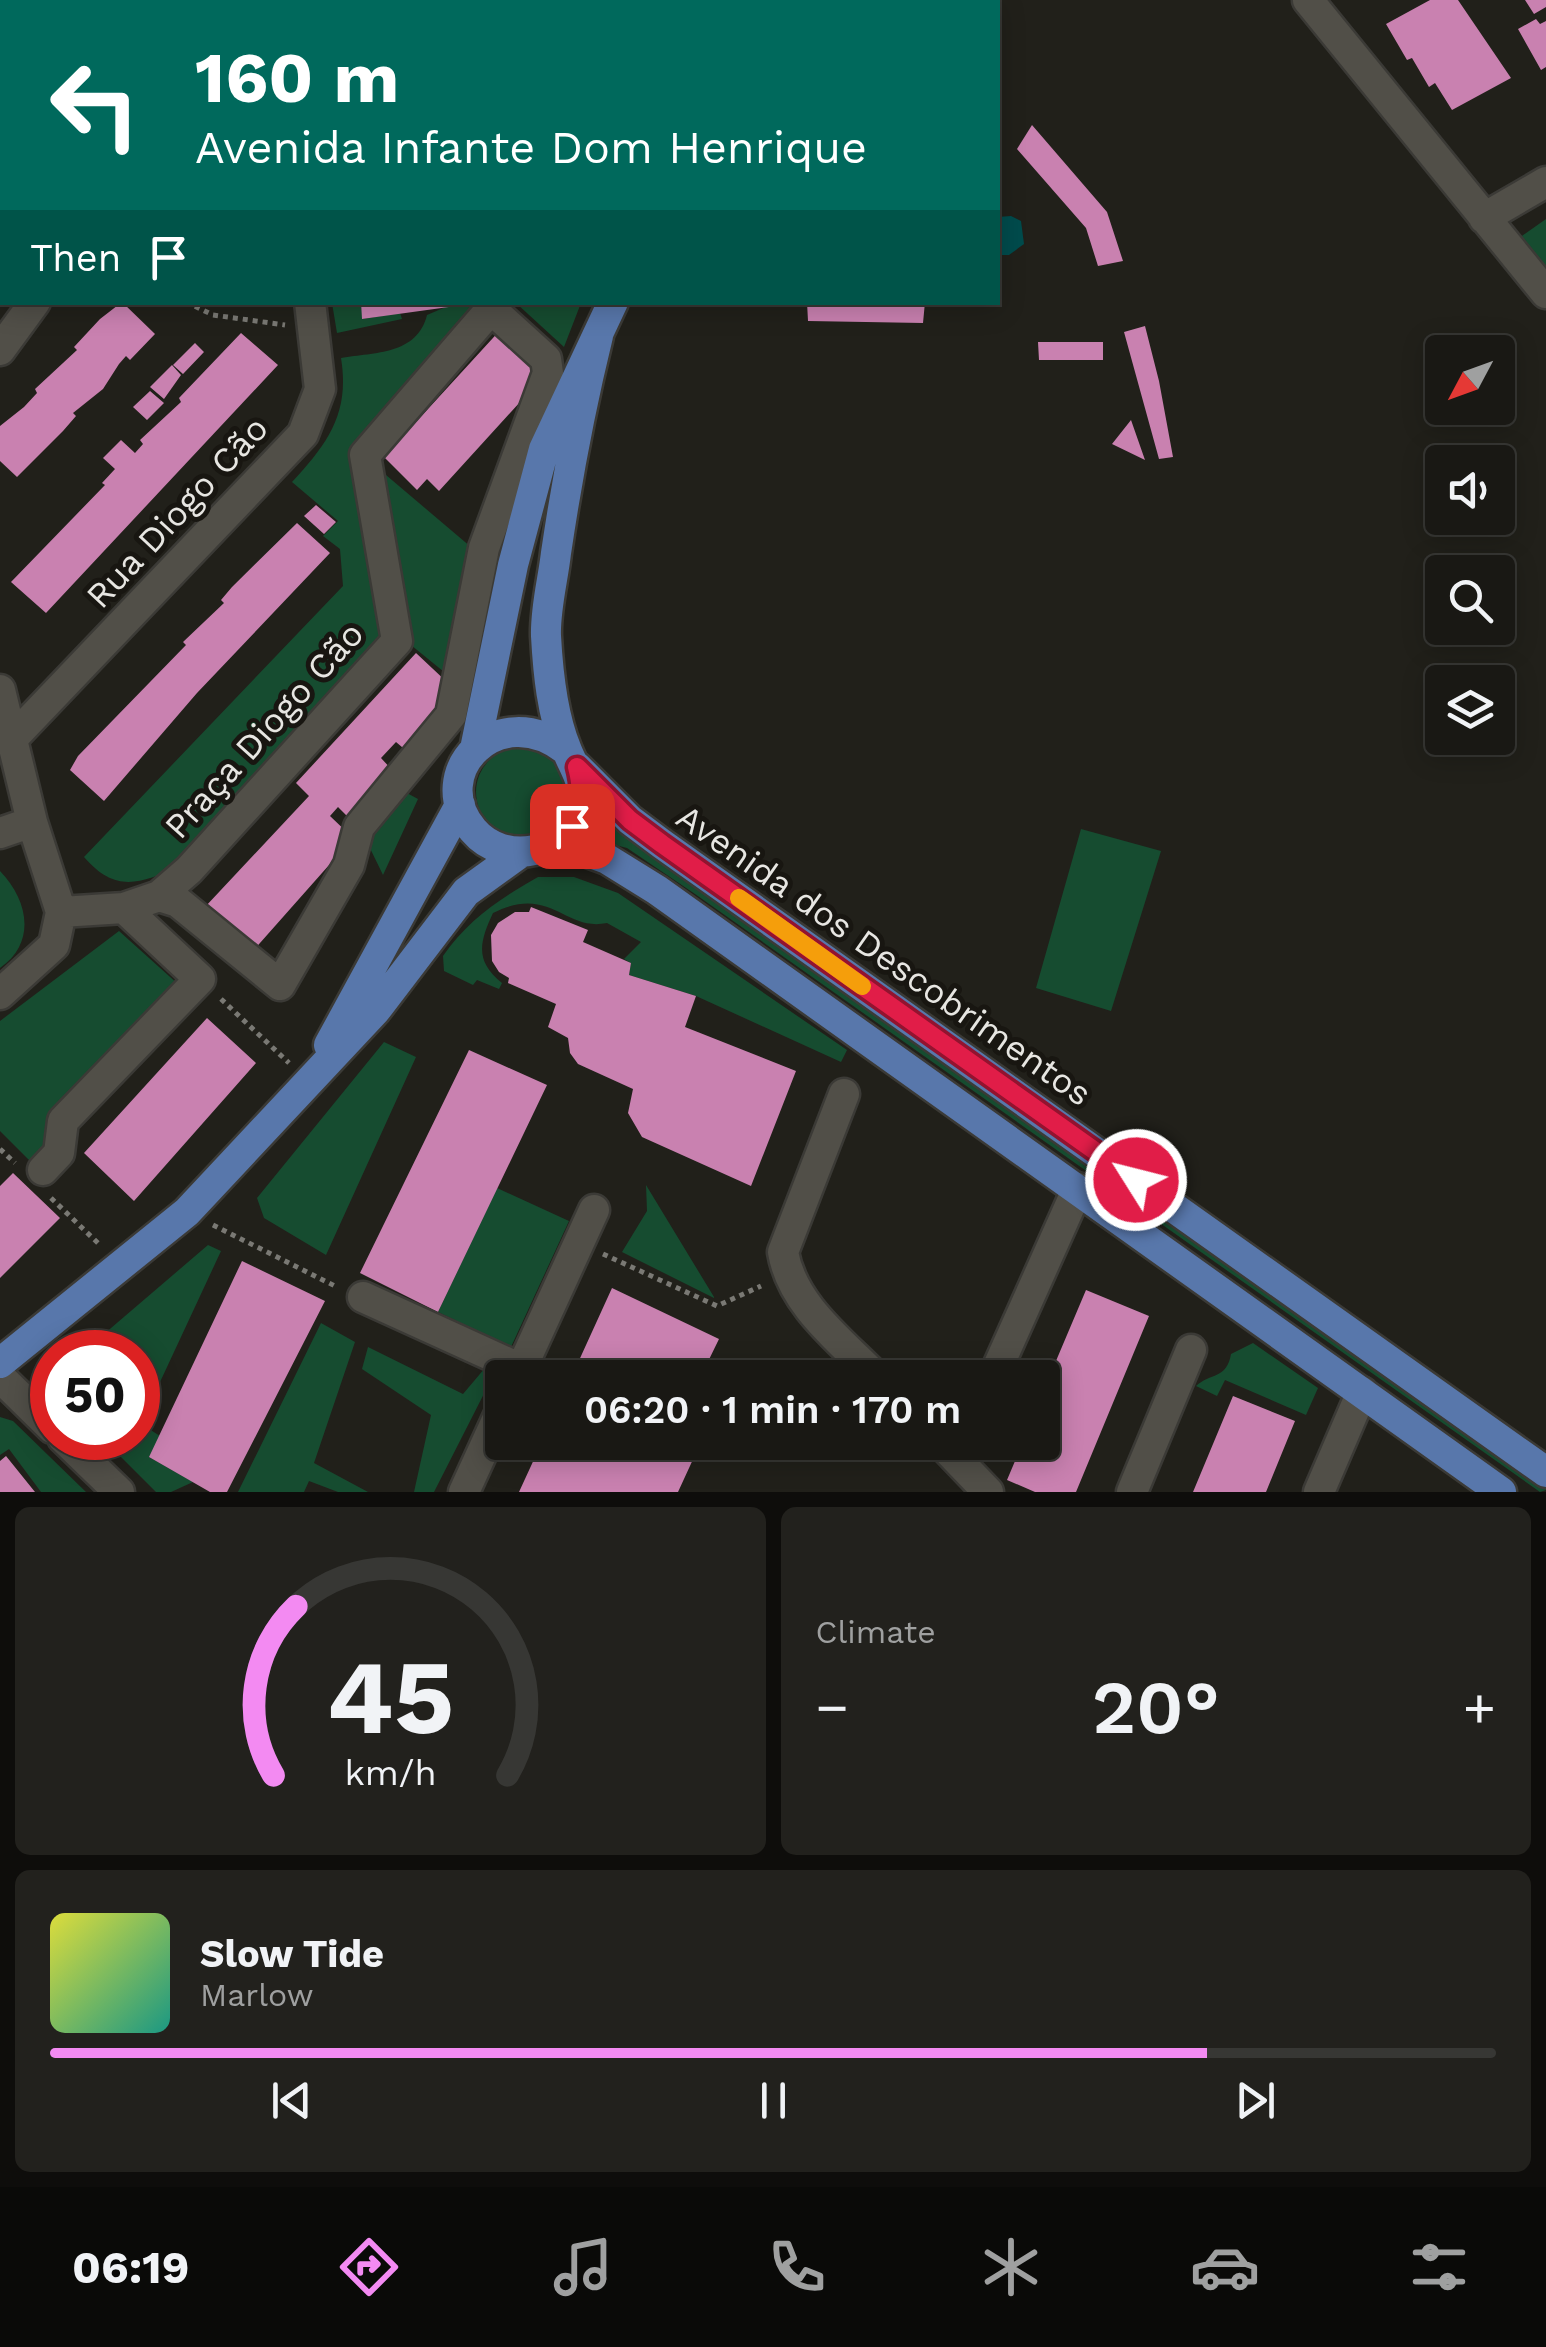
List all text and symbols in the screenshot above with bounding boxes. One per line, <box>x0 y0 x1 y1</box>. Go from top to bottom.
text: 160 m <box>195 37 399 119</box>
icon: left <box>30 40 160 170</box>
text: Avenida Infante Dom Henrique <box>195 121 867 174</box>
icon: arrive <box>141 230 196 285</box>
text: Then <box>30 236 121 280</box>
north arrow <box>1425 335 1515 425</box>
map controls <box>1425 335 1515 755</box>
street label: Rua Diogo Cão <box>77 407 277 617</box>
button: sound <box>1425 445 1515 535</box>
button: search <box>1425 555 1515 645</box>
street label: Praça Diogo Cão <box>156 613 372 847</box>
button: layers <box>1425 665 1515 755</box>
pin <box>530 784 615 869</box>
street label: Avenida dos Descobrimentos <box>669 795 1099 1115</box>
icon: arrive <box>545 799 600 854</box>
position arrow <box>1084 1128 1188 1232</box>
speed limit sign: 50 <box>30 1330 160 1460</box>
text: 06:20 · 1 min · 170 m <box>584 1388 961 1432</box>
text: Climate <box>816 1613 936 1651</box>
text: 45 <box>326 1636 454 1758</box>
text: 20° <box>1092 1663 1220 1751</box>
text: − <box>816 1675 849 1739</box>
text: + <box>1463 1675 1496 1739</box>
text: km/h <box>344 1752 436 1794</box>
text: Slow Tide <box>200 1932 384 1976</box>
text: Marlow <box>200 1976 314 2014</box>
icon: previous <box>264 2073 319 2128</box>
icon: pause <box>746 2073 801 2128</box>
icon: next <box>1228 2073 1283 2128</box>
icon: directions <box>334 2232 404 2302</box>
icon: music <box>548 2232 618 2302</box>
icon: phone <box>762 2232 832 2302</box>
icon: climate <box>976 2232 1046 2302</box>
icon: car <box>1190 2232 1260 2302</box>
icon: filters <box>1404 2232 1474 2302</box>
text: 06:19 <box>72 2241 189 2294</box>

